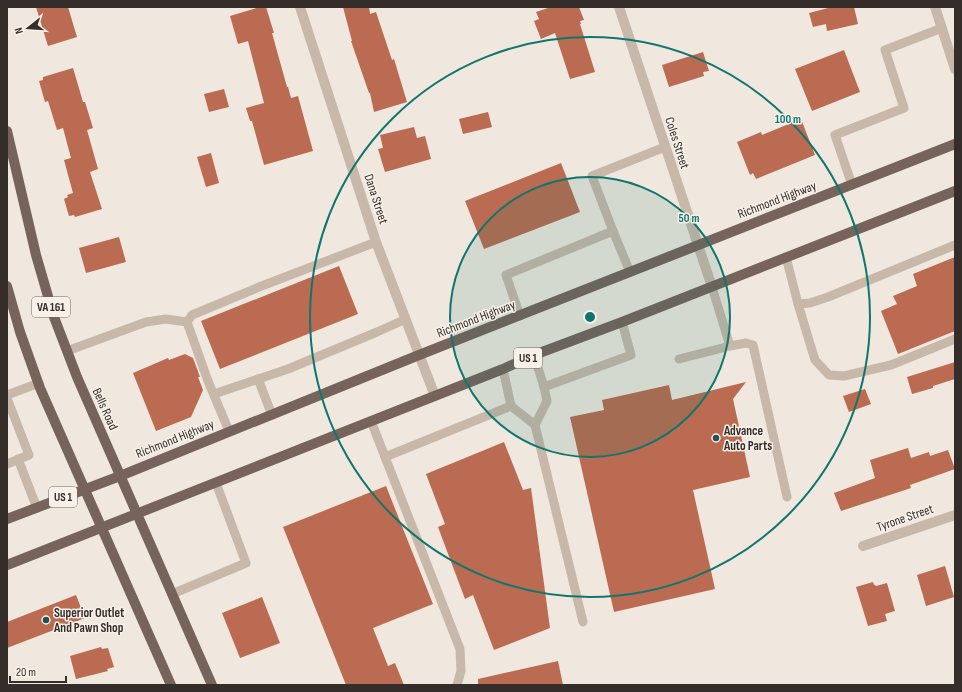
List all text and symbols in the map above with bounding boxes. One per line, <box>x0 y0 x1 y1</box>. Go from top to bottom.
north arrow <box>8 8 48 48</box>
text: N <box>12 26 26 35</box>
text: 100 m <box>775 112 801 127</box>
street label: Coles Street <box>661 115 693 171</box>
street label: Dana Street <box>360 172 392 226</box>
street label: Richmond Highway <box>735 178 819 222</box>
text: 50 m <box>679 211 699 226</box>
road number: VA 161 <box>32 297 70 317</box>
street label: Richmond Highway <box>434 297 518 341</box>
centre of rings <box>583 310 597 324</box>
road number: US 1 <box>514 348 542 368</box>
street label: Bells Road <box>89 386 121 432</box>
street label: Richmond Highway <box>134 416 216 462</box>
place label: Advance Auto Parts <box>723 423 772 454</box>
marker: Advance Auto Parts <box>711 433 721 443</box>
road number: US 1 <box>49 487 77 507</box>
street label: Tyrone Street <box>875 501 936 535</box>
place label: Superior Outlet And Pawn Shop <box>53 605 125 636</box>
marker: Superior Outlet And Pawn Shop <box>41 615 51 625</box>
scale bar <box>10 658 66 684</box>
text: 20 m <box>16 665 36 680</box>

